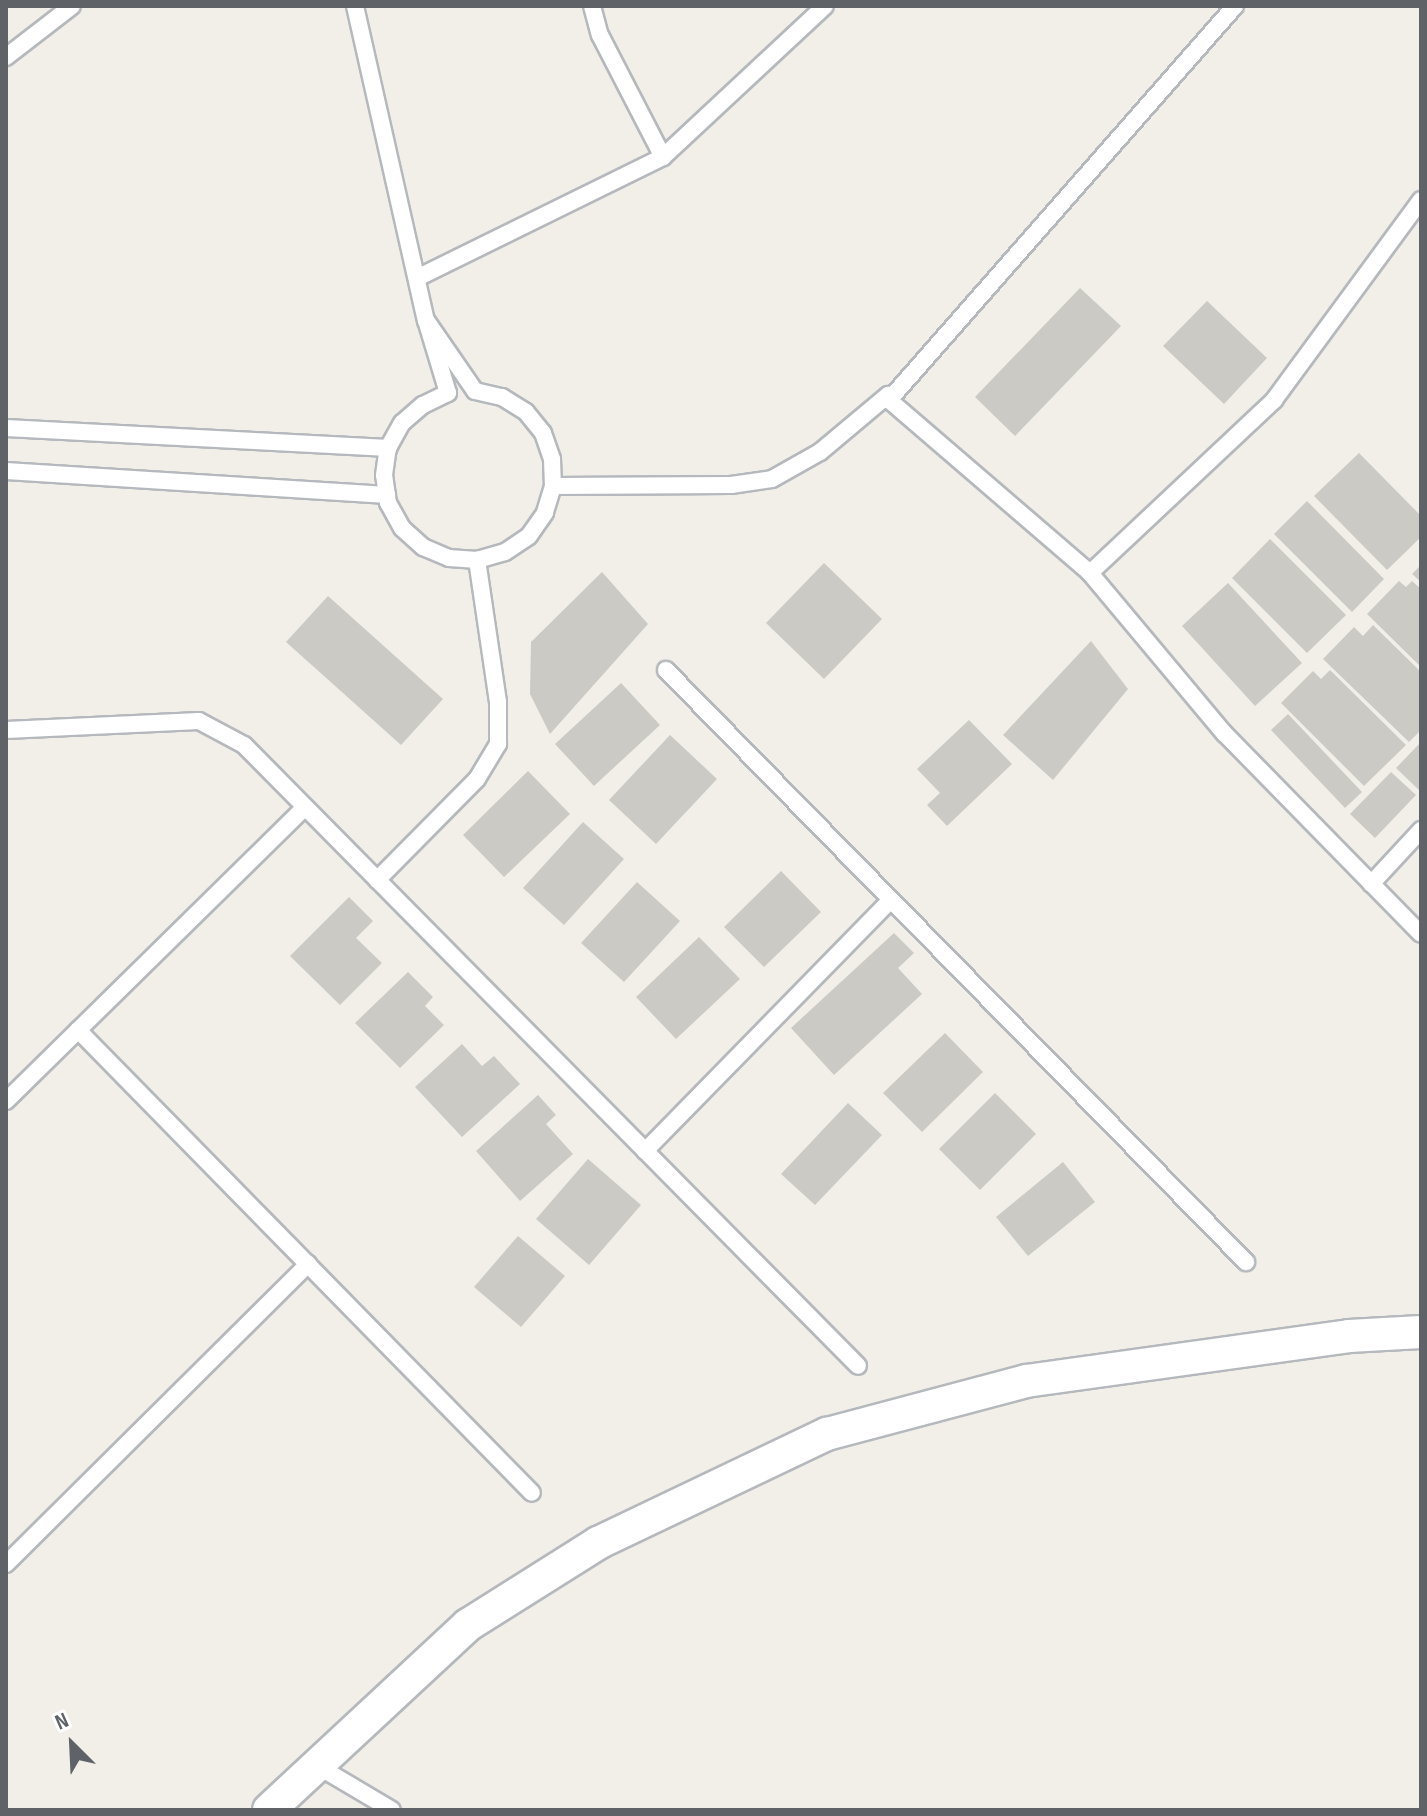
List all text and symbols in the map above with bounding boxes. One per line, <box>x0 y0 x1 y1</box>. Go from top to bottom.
north arrow <box>32 1704 112 1784</box>
text: N <box>51 1707 73 1736</box>

